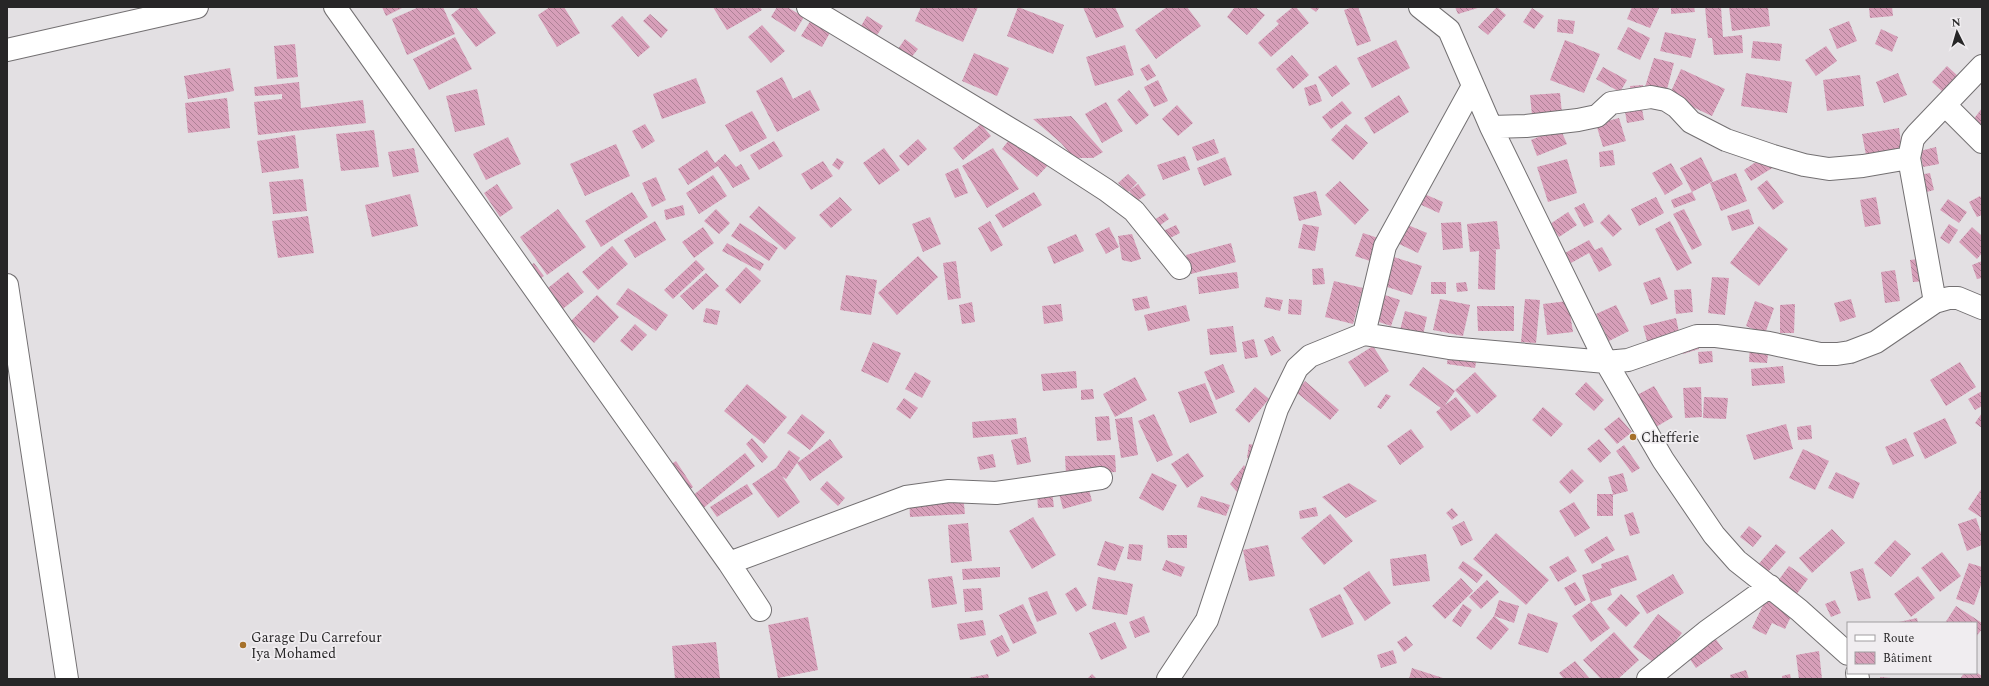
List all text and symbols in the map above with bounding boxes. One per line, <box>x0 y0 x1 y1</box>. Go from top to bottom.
north arrow <box>1937 12 1977 52</box>
text: N <box>1951 14 1961 31</box>
place label: Chefferie <box>1641 427 1699 448</box>
marker: Chefferie <box>1628 432 1638 442</box>
legend <box>1847 622 1977 674</box>
place label: Garage Du Carrefour Iya Mohamed <box>251 627 382 664</box>
text: Route <box>1883 629 1914 648</box>
marker: Garage Du Carrefour Iya Mohamed <box>238 640 248 650</box>
text: Bâtiment <box>1883 649 1932 668</box>

